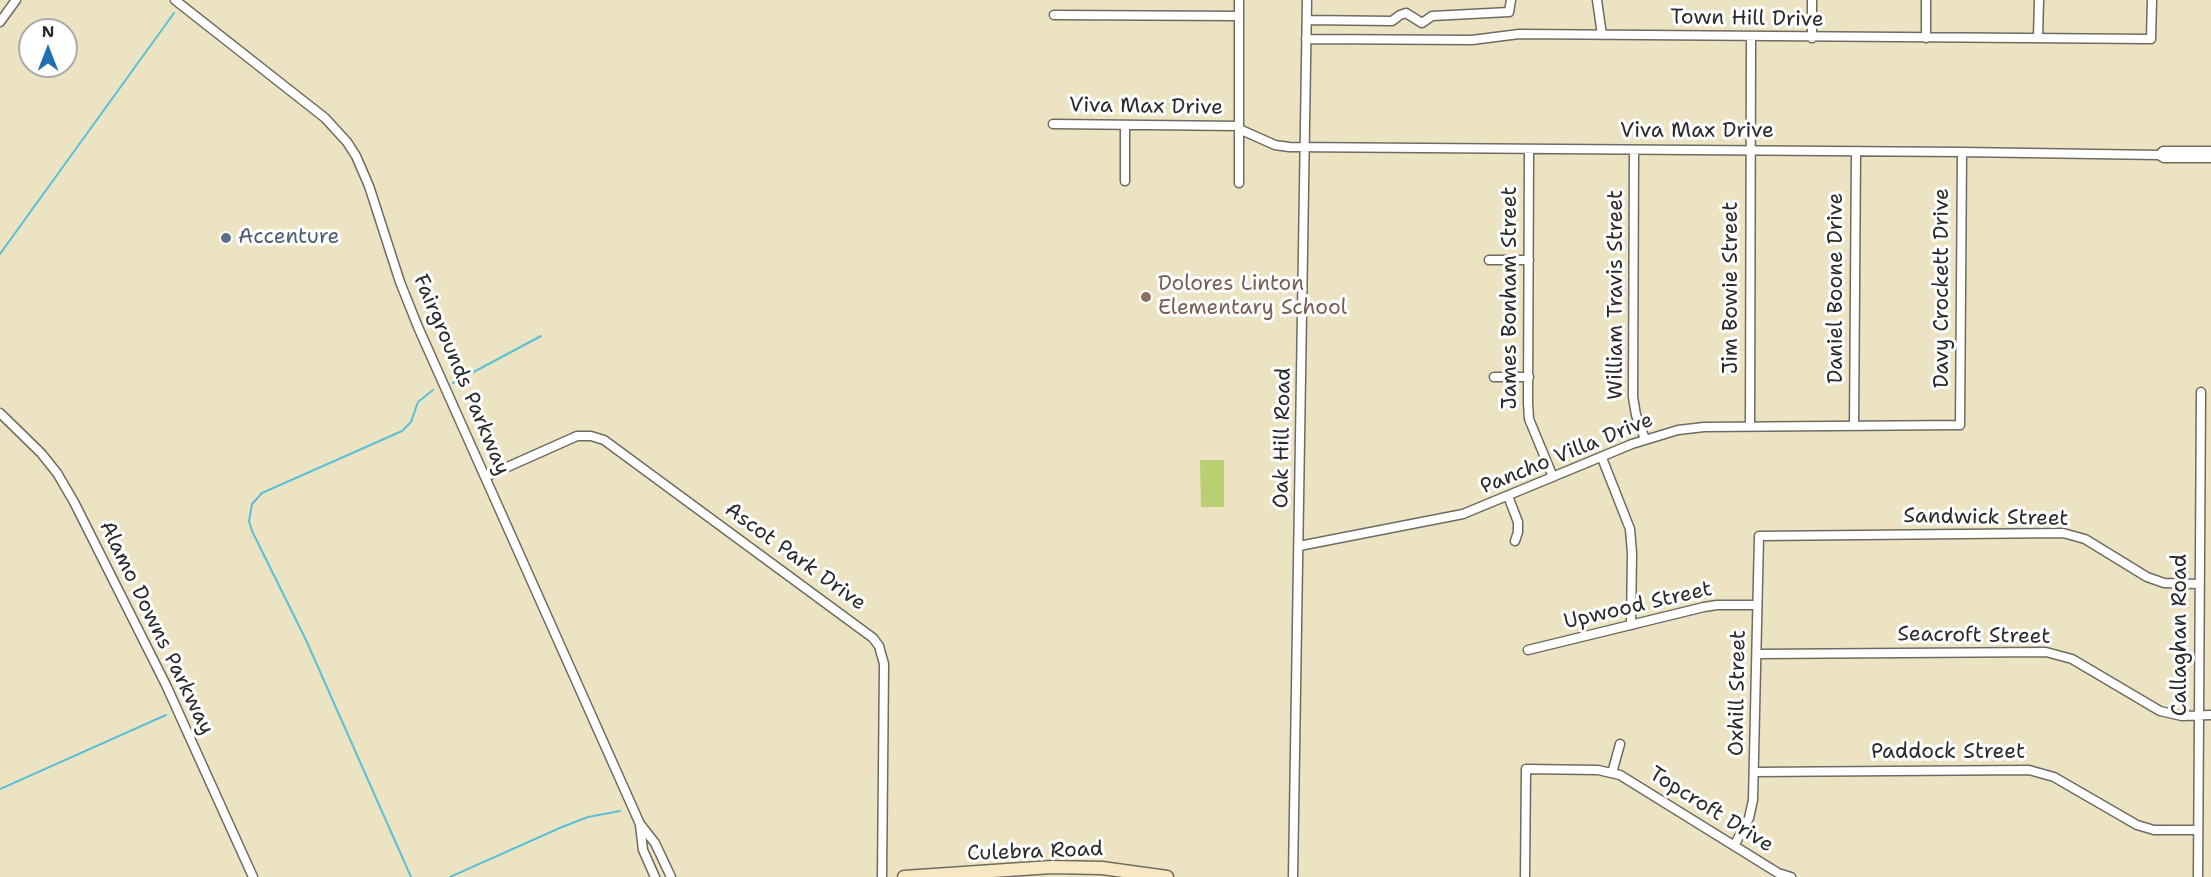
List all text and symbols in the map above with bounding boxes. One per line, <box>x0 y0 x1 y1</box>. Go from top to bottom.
street label: Town Hill Drive <box>1670 5 1824 33</box>
north arrow <box>18 18 78 78</box>
text: N <box>42 21 54 42</box>
street label: Viva Max Drive <box>1069 93 1223 121</box>
street label: Viva Max Drive <box>1620 119 1774 145</box>
street label: James Bonham Street <box>1498 186 1524 410</box>
street label: Davy Crockett Drive <box>1930 188 1956 388</box>
street label: William Travis Street <box>1604 190 1630 400</box>
street label: Daniel Boone Drive <box>1824 193 1850 383</box>
street label: Jim Bowie Street <box>1719 202 1745 374</box>
place label: Accenture <box>238 225 339 251</box>
marker: Accenture <box>219 231 233 245</box>
street label: Fairgrounds Parkway <box>407 271 515 479</box>
place label: Dolores Linton Elementary School <box>1158 272 1347 322</box>
marker: Dolores Linton Elementary School <box>1139 290 1153 304</box>
street label: Oak Hill Road <box>1269 367 1297 509</box>
street label: Pancho Villa Drive <box>1477 408 1657 500</box>
street label: Ascot Park Drive <box>720 497 870 617</box>
street label: Sandwick Street <box>1903 504 2069 532</box>
street label: Alamo Downs Parkway <box>93 517 219 739</box>
street label: Callaghan Road <box>2168 554 2194 716</box>
street label: Upwood Street <box>1561 577 1715 635</box>
street label: Seacroft Street <box>1897 622 2051 650</box>
street label: Oxhill Street <box>1724 630 1752 756</box>
street label: Paddock Street <box>1871 740 2025 766</box>
street label: Topcroft Drive <box>1644 762 1778 858</box>
street label: Culebra Road <box>967 837 1103 867</box>

